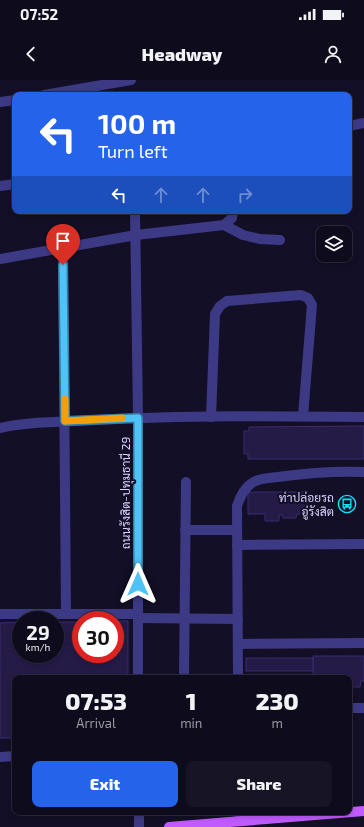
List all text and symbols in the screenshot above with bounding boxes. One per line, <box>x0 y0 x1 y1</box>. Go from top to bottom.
text: 07:52 <box>20 5 58 23</box>
icon: back <box>20 43 42 65</box>
text: Headway <box>142 43 222 65</box>
icon: person <box>322 43 344 65</box>
text: 100 m <box>98 106 176 140</box>
icon: left <box>32 108 84 160</box>
text: Turn left <box>98 140 168 162</box>
icon: left <box>108 184 130 206</box>
icon: ahead <box>150 184 172 206</box>
icon: ahead <box>192 184 214 206</box>
icon: right <box>234 184 256 206</box>
pin <box>46 224 80 265</box>
map controls <box>316 226 352 262</box>
button: layers <box>316 226 352 262</box>
icon: arrive <box>52 230 74 252</box>
street label: ถนนรังสิต-ปทุมธานี 29 <box>118 437 135 549</box>
place label: ท่าปล่อยรถ อู่รังสิต <box>279 490 334 520</box>
bus stop icon: ท่าปล่อยรถ อู่รังสิต <box>337 494 357 514</box>
position arrow <box>117 563 159 605</box>
speed limit sign: 30 <box>72 611 124 663</box>
text: 29 <box>26 620 50 644</box>
text: km/h <box>26 641 50 653</box>
text: 07:53 <box>65 686 127 715</box>
text: 1 <box>186 686 197 715</box>
text: 230 <box>255 686 299 715</box>
text: Arrival <box>76 715 116 731</box>
text: min <box>180 715 202 731</box>
text: m <box>271 715 283 731</box>
button: Exit <box>32 761 178 807</box>
button: Share <box>186 761 332 807</box>

